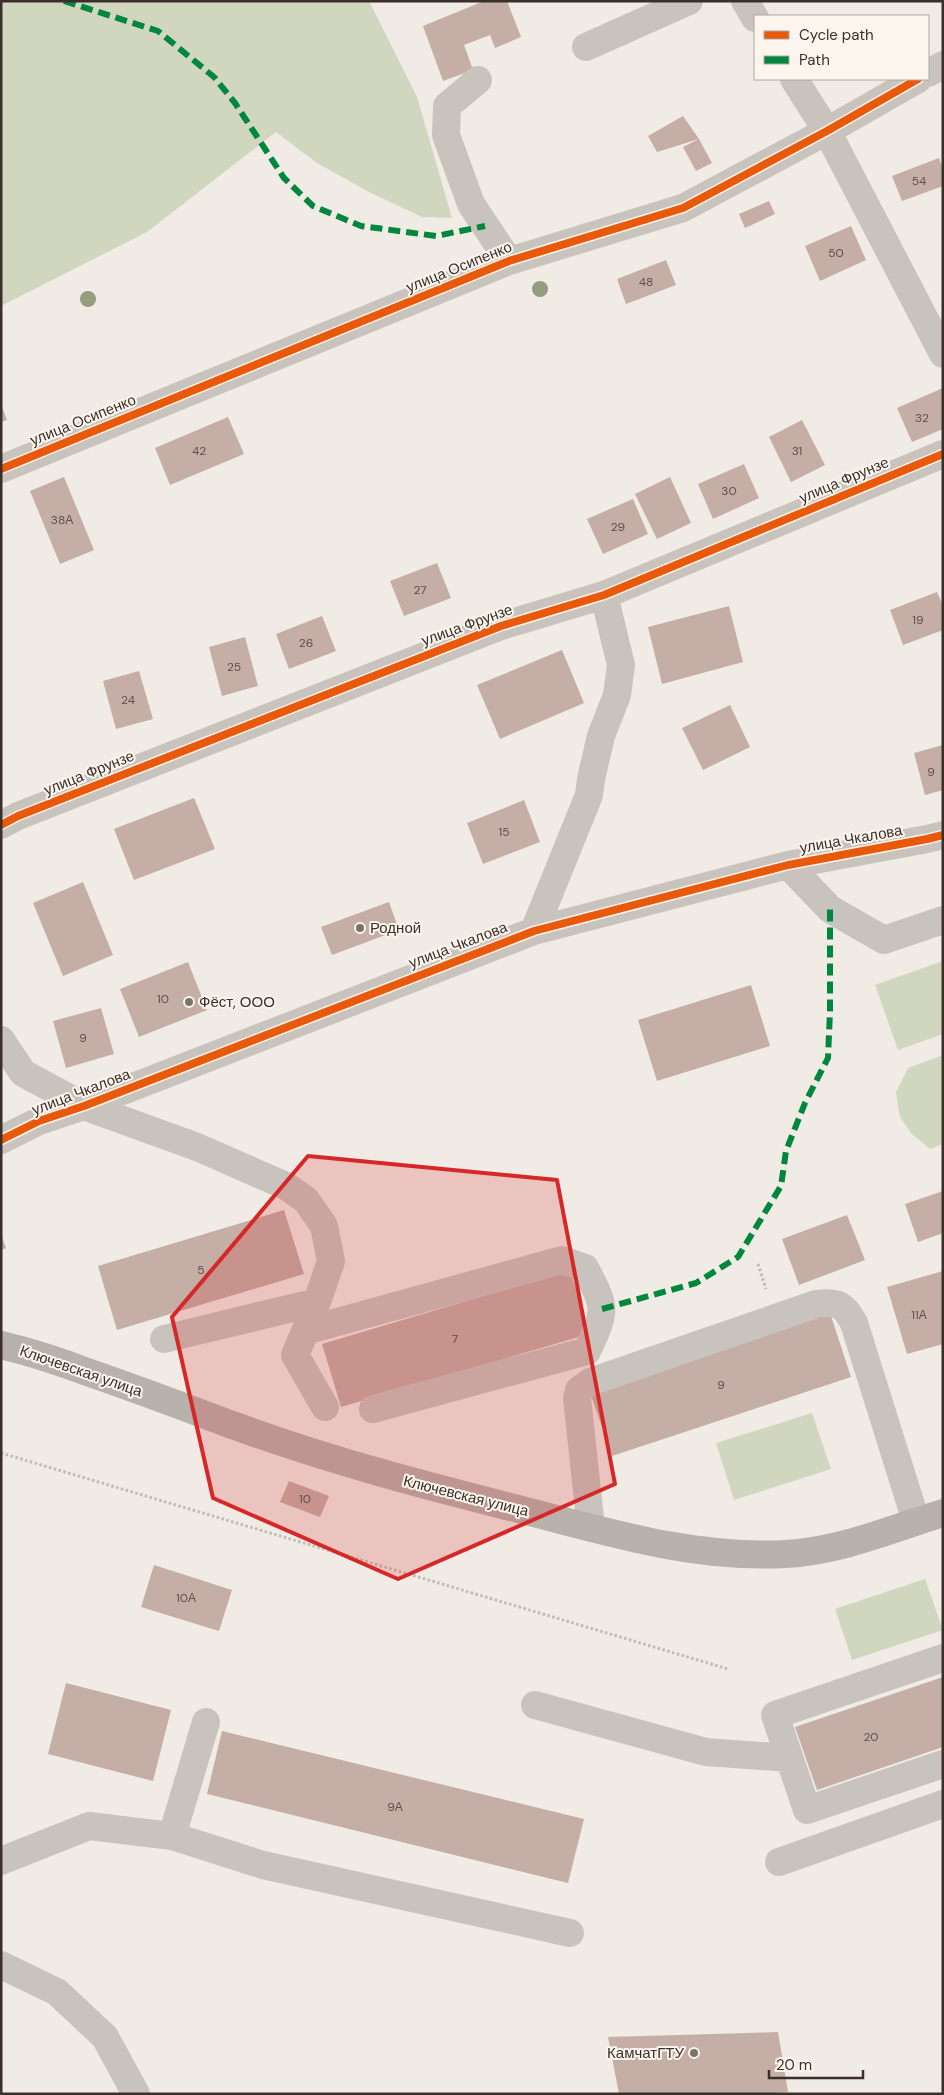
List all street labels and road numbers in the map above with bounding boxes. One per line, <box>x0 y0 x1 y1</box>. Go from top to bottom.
street label: улица Осипенко <box>403 237 515 297</box>
street label: улица Осипенко <box>27 390 139 450</box>
street label: улица Фрунзе <box>796 452 892 508</box>
street label: улица Фрунзе <box>419 599 515 651</box>
street label: улица Фрунзе <box>41 746 137 800</box>
street label: улица Чкалова <box>798 820 905 858</box>
street label: улица Чкалова <box>406 917 511 973</box>
street label: улица Чкалова <box>29 1064 134 1120</box>
street label: Ключевская улица <box>17 1341 146 1402</box>
street label: Ключевская улица <box>401 1471 531 1521</box>

